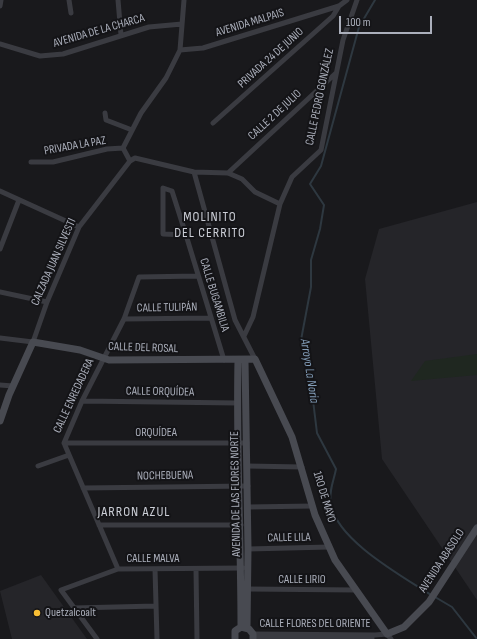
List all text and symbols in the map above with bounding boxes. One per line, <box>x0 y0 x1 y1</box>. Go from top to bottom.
street label: AVENIDA MALPAIS <box>214 6 286 40</box>
scale bar <box>341 8 434 34</box>
street label: AVENIDA DE LA CHARCA <box>52 11 146 51</box>
text: 100 m <box>346 15 371 30</box>
street label: PRIVADA 24 DE JUNIO <box>235 25 307 91</box>
street label: CALLE PEDRO GONZÁLEZ <box>303 47 337 147</box>
street label: CALLE 2 DE JULIO <box>245 87 305 143</box>
street label: PRIVADA LA PAZ <box>43 133 107 159</box>
district label: MOLINITO DEL CERRITO <box>174 209 246 242</box>
street label: CALZADA JUAN SILVESTI <box>28 216 80 308</box>
street label: CALLE BUGAMBILIA <box>196 257 232 333</box>
street label: CALLE TULIPÁN <box>137 300 197 316</box>
water label: Arroyo La Noria <box>296 338 322 404</box>
street label: CALLE DEL ROSAL <box>108 340 178 356</box>
street label: CALLE ENREDADERA <box>50 356 98 436</box>
street label: CALLE ORQUÍDEA <box>126 384 194 400</box>
street label: ORQUÍDEA <box>135 426 177 440</box>
street label: AVENIDA DE LAS FLORES NORTE <box>228 431 244 557</box>
street label: NOCHEBUENA <box>137 468 193 484</box>
street label: 1RO DE MAYO <box>309 470 339 524</box>
district label: JARRON AZUL <box>97 504 171 520</box>
street label: AVENIDA ABASOLO <box>416 526 468 596</box>
street label: CALLE LILA <box>267 530 311 546</box>
street label: CALLE MALVA <box>127 552 179 566</box>
street label: CALLE LIRIO <box>278 573 326 587</box>
place label: Quetzalcoalt <box>45 606 96 620</box>
marker: Quetzalcoalt <box>32 608 42 618</box>
street label: CALLE FLORES DEL ORIENTE <box>259 617 371 631</box>

